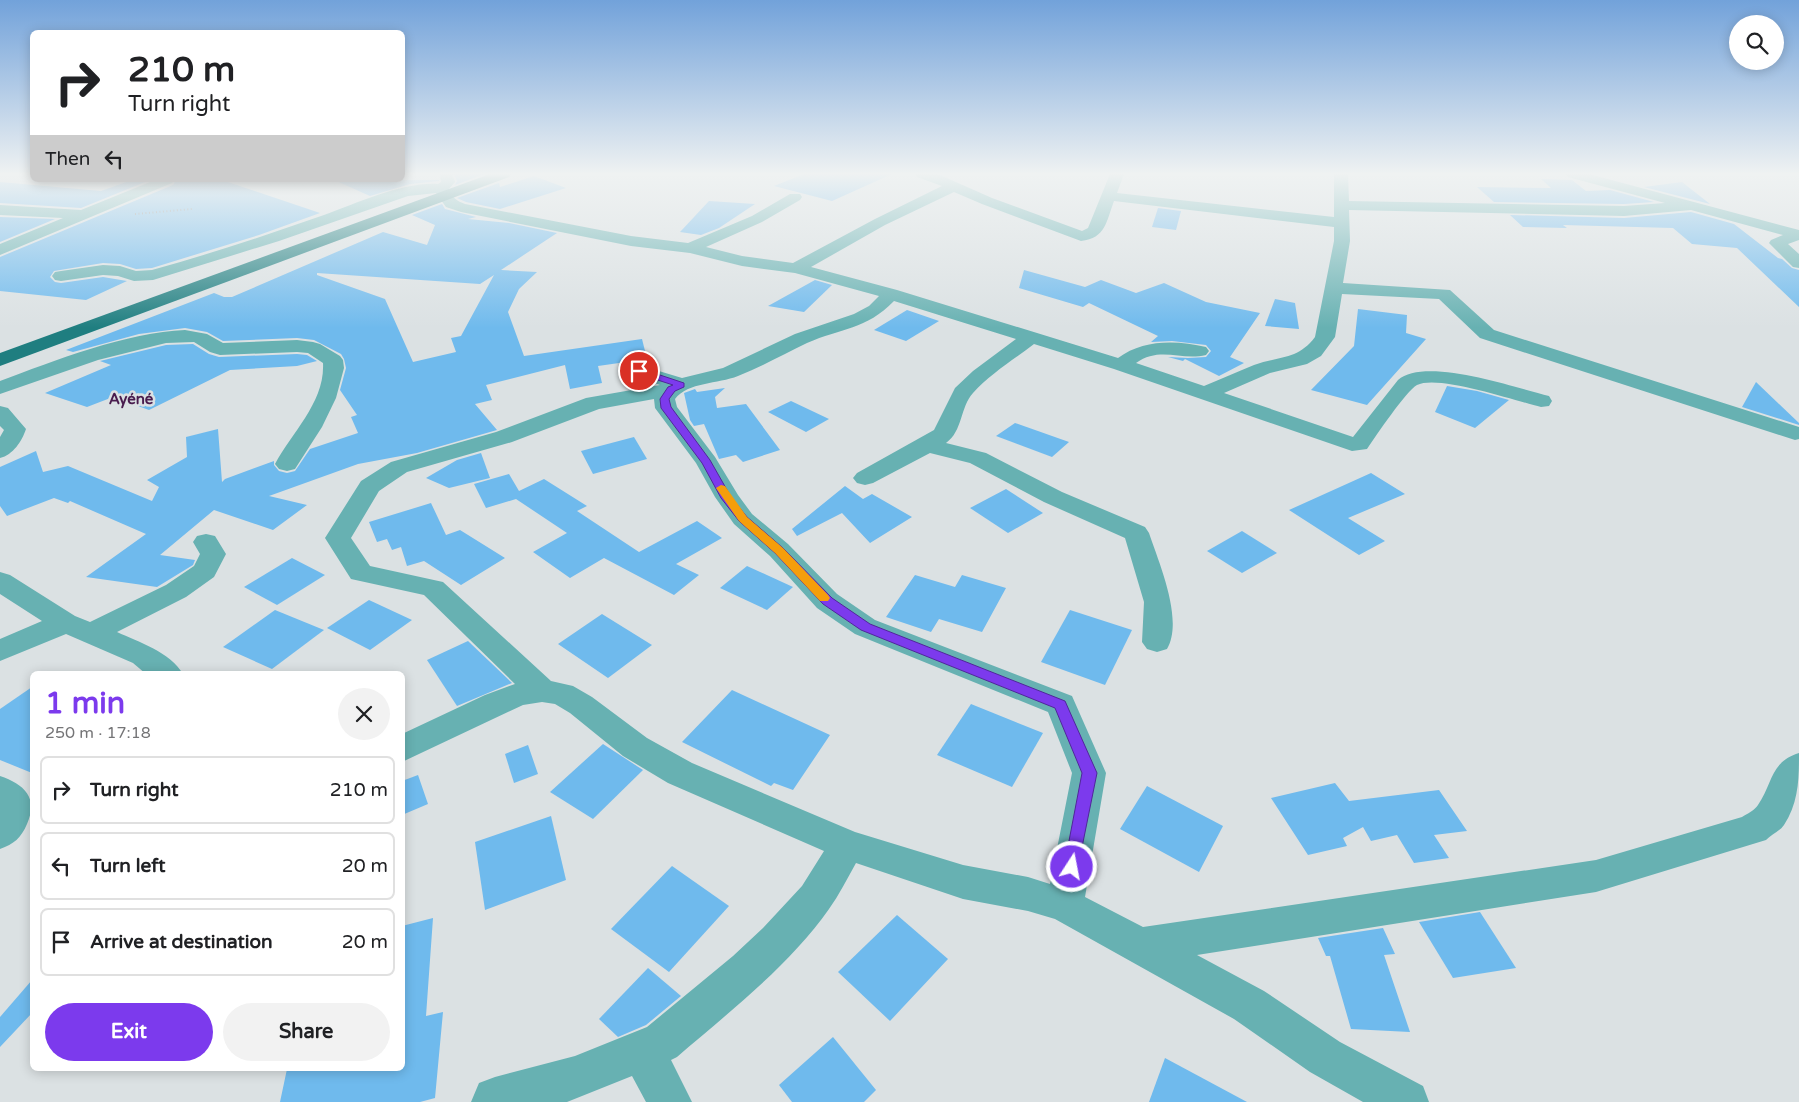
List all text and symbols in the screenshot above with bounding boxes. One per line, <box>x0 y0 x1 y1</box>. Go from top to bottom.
map controls <box>1729 15 1784 70</box>
button: search <box>1729 15 1784 70</box>
text: 210 m <box>128 49 235 91</box>
icon: right <box>45 50 110 115</box>
text: Turn right <box>128 91 230 117</box>
icon: left <box>100 145 128 173</box>
text: Then <box>45 148 90 170</box>
pin <box>618 350 660 392</box>
icon: arrive <box>625 357 653 385</box>
district label: Ayéné <box>109 390 154 409</box>
text: 1 min <box>45 685 125 722</box>
button: close <box>338 688 390 740</box>
text: 250 m · 17:18 <box>45 723 151 743</box>
icon: right <box>47 776 75 804</box>
text: Turn right <box>90 779 178 801</box>
text: 210 m <box>330 779 388 801</box>
position arrow <box>1045 840 1097 892</box>
icon: left <box>47 852 75 880</box>
text: Turn left <box>90 855 166 877</box>
text: 20 m <box>342 855 388 877</box>
icon: arrive <box>47 928 75 956</box>
text: Arrive at destination <box>90 931 273 953</box>
text: 20 m <box>342 931 388 953</box>
button: Exit <box>45 1003 213 1061</box>
button: Share <box>223 1003 390 1061</box>

